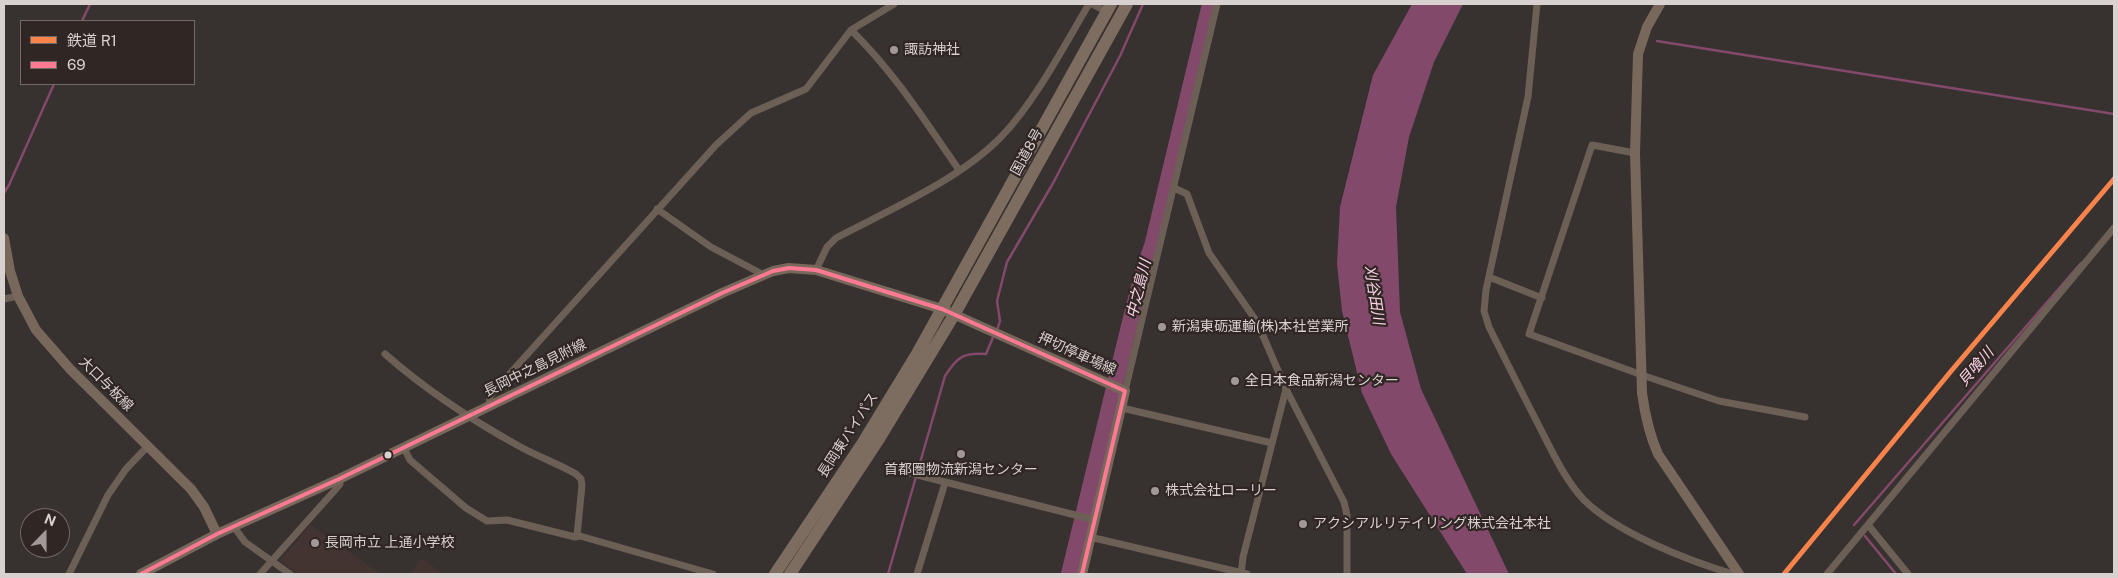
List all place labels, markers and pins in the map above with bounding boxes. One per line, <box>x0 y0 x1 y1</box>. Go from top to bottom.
place label: 諏訪神社 <box>904 42 960 58</box>
marker: 諏訪神社 <box>888 44 900 56</box>
place label: 新潟東砺運輸(株)本社営業所 <box>1172 319 1349 335</box>
marker: 新潟東砺運輸(株)本社営業所 <box>1156 321 1168 333</box>
place label: 全日本食品新潟センター <box>1245 373 1399 389</box>
marker: 全日本食品新潟センター <box>1229 375 1241 387</box>
marker: 首都圏物流新潟センター <box>955 448 967 460</box>
unlabelled marker <box>383 450 393 460</box>
place label: 首都圏物流新潟センター <box>884 462 1038 478</box>
place label: 株式会社ローリー <box>1165 483 1277 499</box>
marker: 株式会社ローリー <box>1149 485 1161 497</box>
place label: アクシアルリテイリング株式会社本社 <box>1313 516 1551 532</box>
marker: アクシアルリテイリング株式会社本社 <box>1297 518 1309 530</box>
place label: 長岡市立 上通小学校 <box>325 535 454 551</box>
marker: 長岡市立 上通小学校 <box>309 537 321 549</box>

